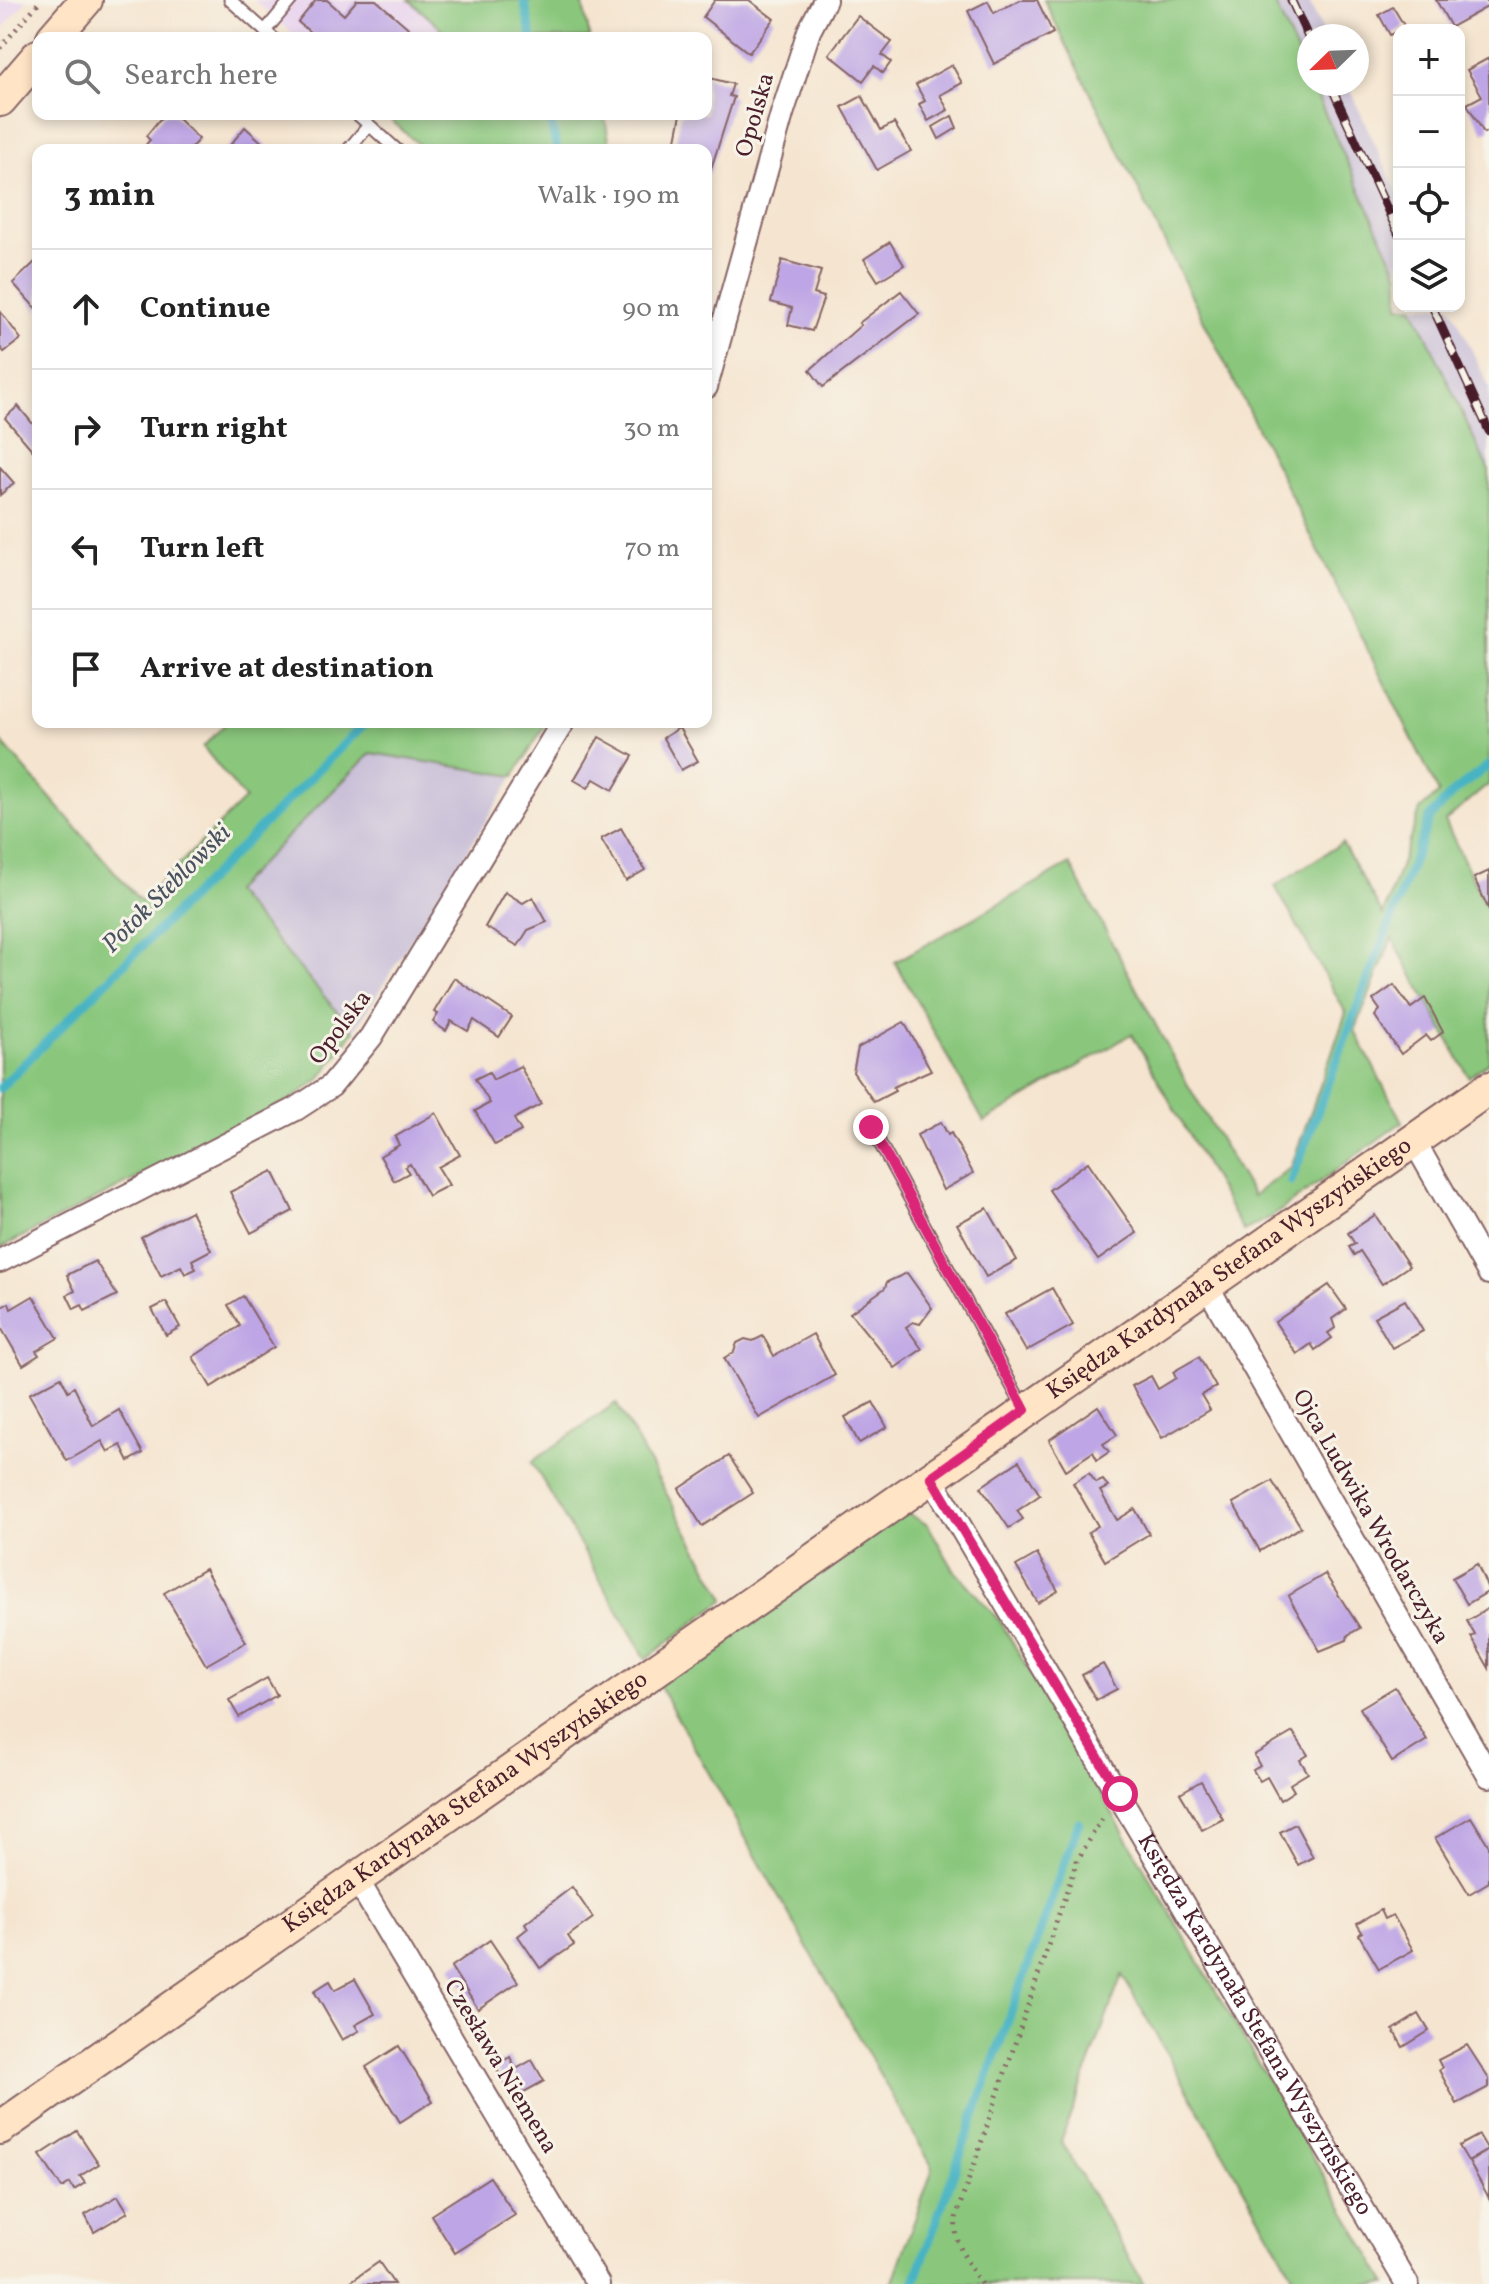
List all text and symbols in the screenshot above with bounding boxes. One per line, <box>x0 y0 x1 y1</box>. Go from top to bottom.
north arrow <box>1297 24 1369 96</box>
map controls <box>1393 24 1465 312</box>
button: + <box>1393 24 1465 96</box>
search box <box>32 32 712 120</box>
icon: search <box>60 54 104 98</box>
text: Search here <box>124 55 278 97</box>
street label: Opolska <box>728 69 784 161</box>
button: − <box>1393 96 1465 168</box>
button: locate <box>1393 168 1465 240</box>
text: 3 min <box>64 173 155 220</box>
text: Walk · 190 m <box>537 178 680 214</box>
button: layers <box>1393 240 1465 312</box>
icon: ahead <box>64 287 108 331</box>
text: Continue <box>140 288 271 330</box>
text: 90 m <box>622 291 680 327</box>
icon: right <box>64 407 108 451</box>
text: Turn right <box>140 408 288 450</box>
text: 30 m <box>623 411 680 447</box>
icon: left <box>64 527 108 571</box>
text: Turn left <box>140 528 264 570</box>
text: 70 m <box>625 531 680 567</box>
icon: arrive <box>64 647 108 691</box>
text: Arrive at destination <box>140 648 434 690</box>
water label: Potok Steblowski <box>94 816 240 962</box>
street label: Opolska <box>301 983 381 1073</box>
route end <box>853 1109 889 1145</box>
street label: Księdza Kardynała Stefana Wyszyńskiego <box>1040 1130 1419 1409</box>
street label: Ojca Ludwika Wrodarczyka <box>1283 1383 1457 1651</box>
street label: Księdza Kardynała Stefana Wyszyńskiego <box>276 1663 655 1942</box>
route start <box>1102 1776 1138 1812</box>
street label: Księdza Kardynała Stefana Wyszyńskiego <box>1128 1827 1380 2222</box>
street label: Czesława Niemena <box>434 1973 566 2161</box>

